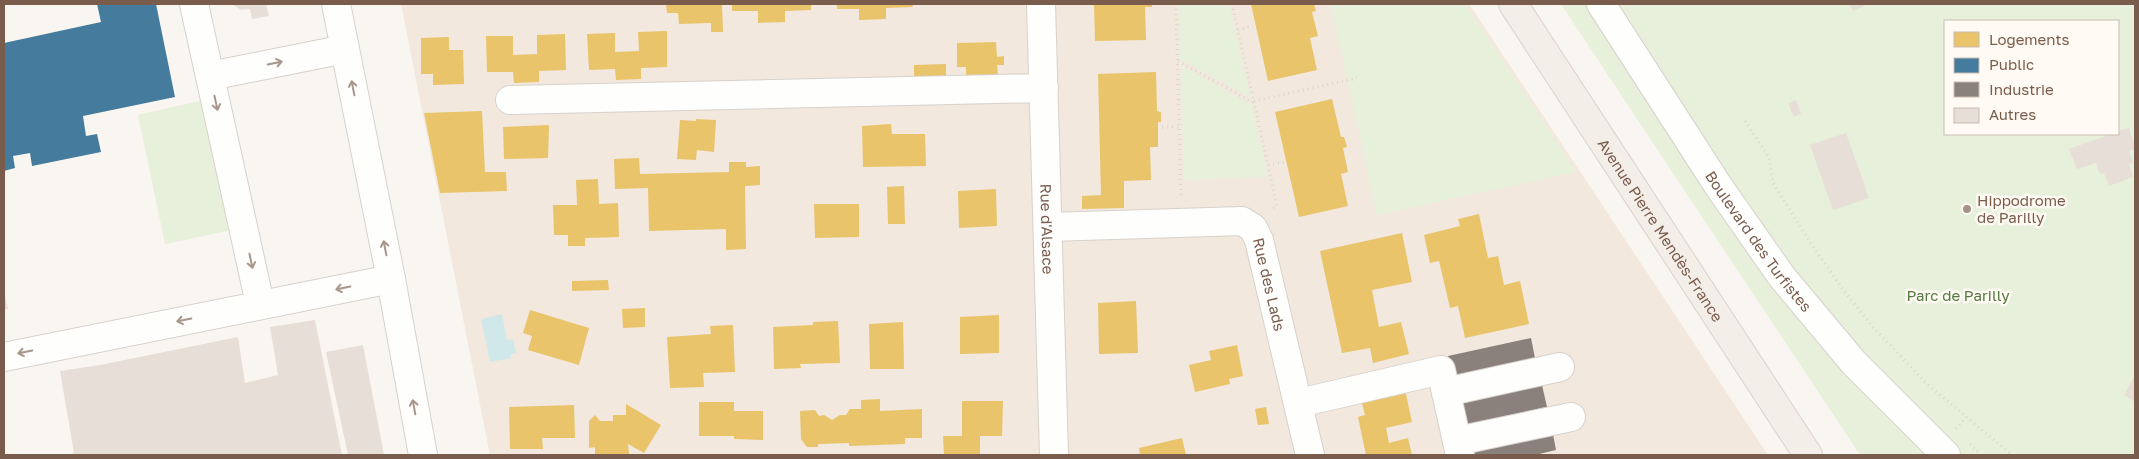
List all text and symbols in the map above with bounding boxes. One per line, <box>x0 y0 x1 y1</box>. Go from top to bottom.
legend <box>1944 20 2119 135</box>
text: Logements <box>1989 30 2069 48</box>
text: Public <box>1989 55 2034 73</box>
one-way arrow <box>267 58 283 67</box>
text: Industrie <box>1989 80 2054 98</box>
one-way arrow <box>347 81 357 97</box>
one-way arrow <box>212 94 221 110</box>
text: Autres <box>1989 105 2036 123</box>
street label: Avenue Pierre Mendès-France <box>1594 135 1727 325</box>
street label: Boulevard des Turfistes <box>1702 167 1816 315</box>
street label: Rue d'Alsace <box>1037 183 1058 275</box>
place label: Hippodrome de Parilly <box>1977 191 2066 226</box>
marker: Hippodrome de Parilly <box>1961 203 1973 215</box>
street label: Rue des Lads <box>1250 236 1289 333</box>
one-way arrow <box>379 240 389 256</box>
one-way arrow <box>247 253 256 269</box>
one-way arrow <box>336 284 352 294</box>
park label: Parc de Parilly <box>1906 286 2010 304</box>
one-way arrow <box>176 315 192 325</box>
one-way arrow <box>17 348 33 358</box>
one-way arrow <box>409 400 419 416</box>

